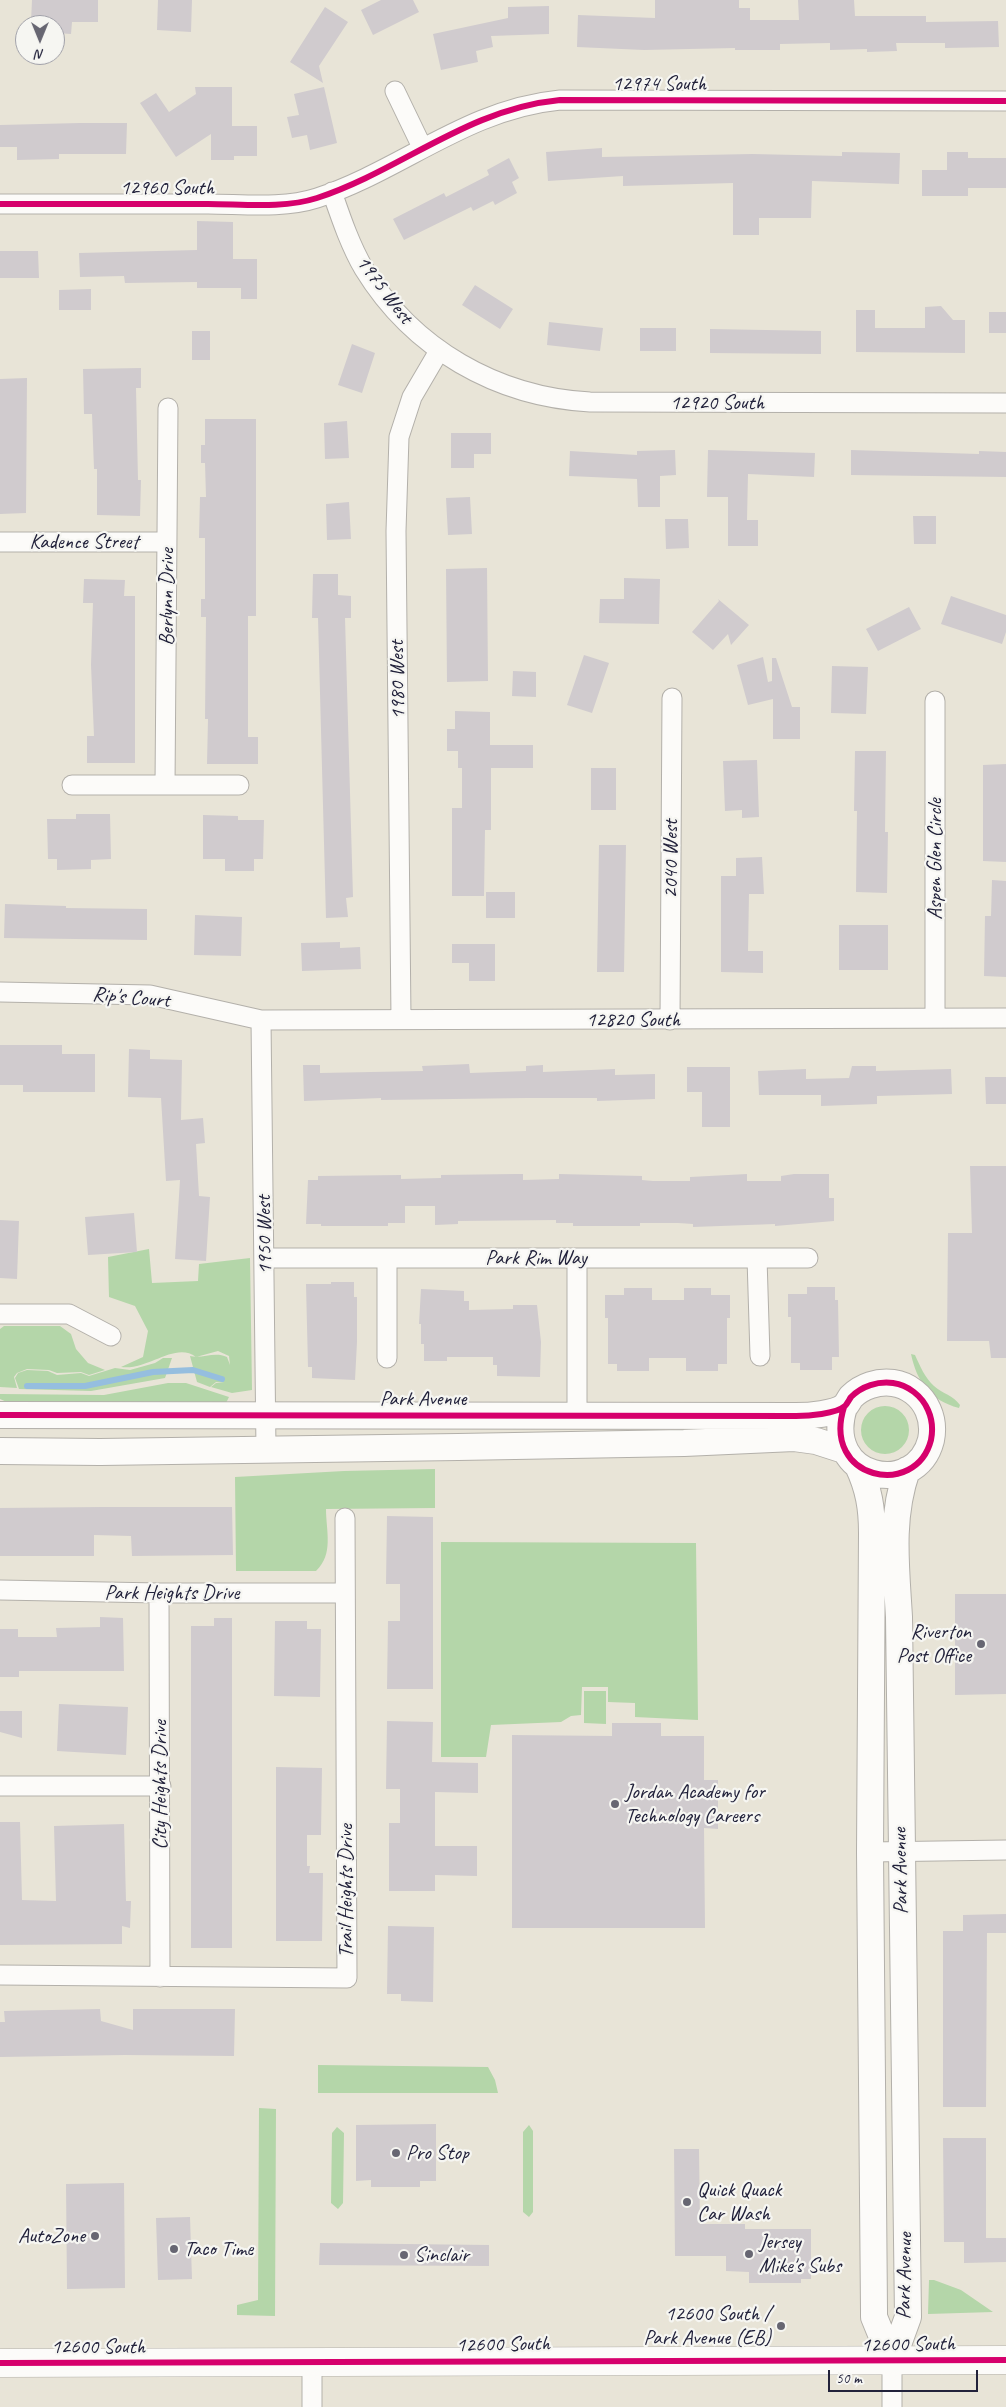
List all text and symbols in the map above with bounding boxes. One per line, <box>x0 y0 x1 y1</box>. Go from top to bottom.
north arrow <box>15 15 65 65</box>
text: N <box>36 46 44 63</box>
street label: 12974 South <box>612 71 706 97</box>
street label: 12960 South <box>120 175 214 201</box>
street label: 1975 West <box>350 251 418 329</box>
street label: 12920 South <box>670 390 764 416</box>
street label: Kadence Street <box>30 529 138 555</box>
street label: Berlynn Drive <box>154 548 180 646</box>
street label: 1980 West <box>385 640 411 720</box>
street label: Aspen Glen Circle <box>922 798 948 920</box>
street label: 2040 West <box>658 819 684 899</box>
street label: Rip's Court <box>91 982 171 1014</box>
street label: 12820 South <box>586 1007 680 1033</box>
street label: 1950 West <box>252 1195 278 1275</box>
street label: Park Rim Way <box>485 1245 587 1271</box>
street label: Park Avenue <box>380 1386 466 1412</box>
street label: Park Heights Drive <box>105 1580 239 1606</box>
place label: Riverton Post Office <box>897 1619 971 1669</box>
marker: Riverton Post Office <box>975 1638 987 1650</box>
street label: City Heights Drive <box>147 1720 173 1850</box>
place label: Jordan Academy for Technology Careers <box>625 1779 765 1829</box>
marker: Jordan Academy for Technology Careers <box>609 1798 621 1810</box>
street label: Trail Heights Drive <box>333 1824 359 1958</box>
street label: Park Avenue <box>888 1827 914 1915</box>
place label: Pro Stop <box>406 2140 469 2166</box>
marker: Pro Stop <box>390 2147 402 2159</box>
place label: Quick Quack Car Wash <box>697 2177 781 2227</box>
marker: Quick Quack Car Wash <box>681 2196 693 2208</box>
place label: AutoZone <box>18 2223 85 2249</box>
place label: Jersey Mike's Subs <box>759 2229 841 2279</box>
marker: AutoZone <box>89 2230 101 2242</box>
street label: Park Avenue <box>892 2232 918 2320</box>
place label: Taco Time <box>184 2236 253 2262</box>
place label: Sinclair <box>414 2242 469 2268</box>
marker: Taco Time <box>168 2243 180 2255</box>
marker: Jersey Mike's Subs <box>743 2248 755 2260</box>
marker: Sinclair <box>398 2249 410 2261</box>
place label: 12600 South / Park Avenue (EB) <box>643 2301 771 2351</box>
marker: 12600 South / Park Avenue (EB) <box>775 2320 787 2332</box>
street label: 12600 South <box>456 2332 550 2358</box>
street label: 12600 South <box>861 2332 955 2358</box>
street label: 12600 South <box>51 2334 145 2360</box>
scale bar <box>831 2360 981 2392</box>
text: 50 m <box>836 2369 862 2388</box>

